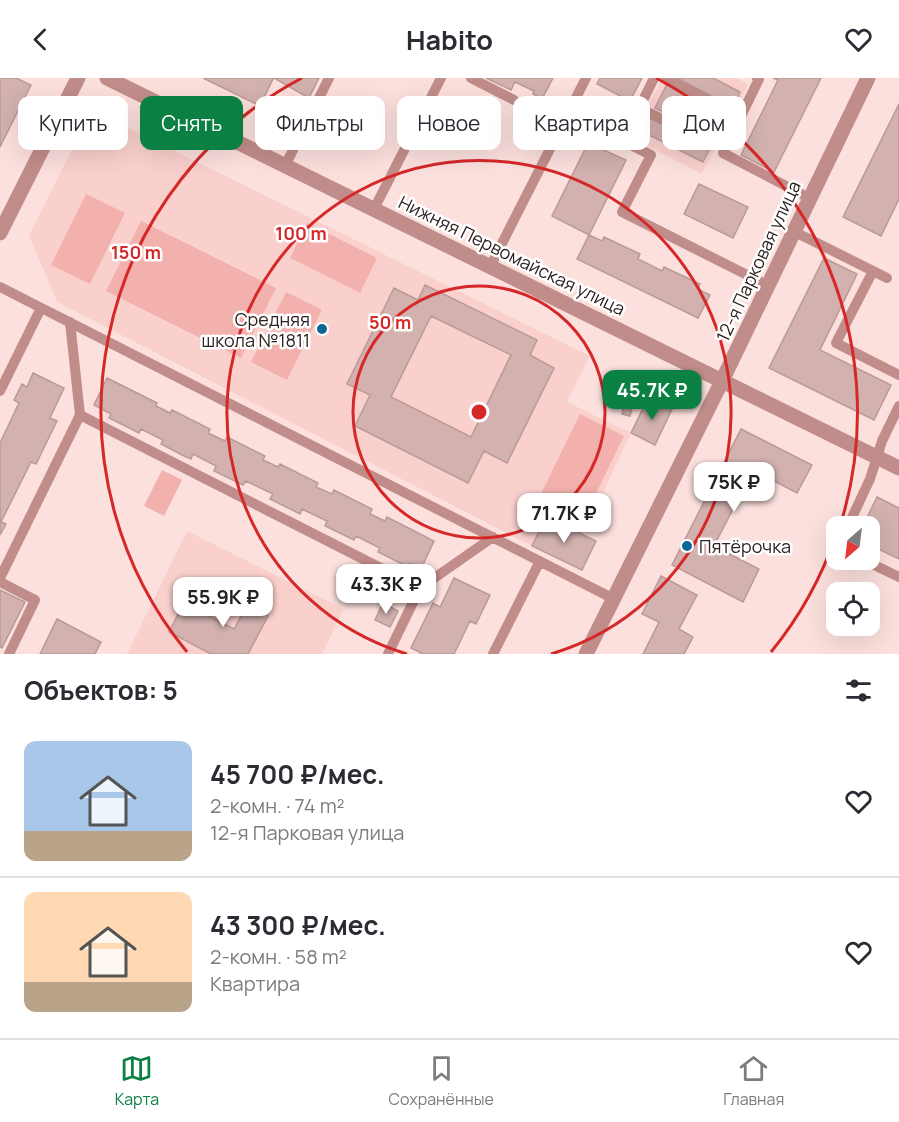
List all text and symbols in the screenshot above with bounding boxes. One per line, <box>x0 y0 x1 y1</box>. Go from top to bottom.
text: Habito <box>406 21 493 58</box>
icon: back <box>24 23 57 56</box>
icon: heart <box>842 23 875 56</box>
chip: Купить <box>18 96 128 150</box>
chip: Снять <box>140 96 243 150</box>
chip: Фильтры <box>255 96 385 150</box>
chip: Новое <box>397 96 501 150</box>
chip: Квартира <box>513 96 650 150</box>
chip: Дом <box>662 96 746 150</box>
street label: 12-я Парковая улица <box>710 177 806 345</box>
street label: Нижняя Первомайская улица <box>395 190 629 320</box>
text: 100 m <box>275 221 327 245</box>
text: 150 m <box>111 240 161 264</box>
place label: Средняя школа №1811 <box>202 307 310 352</box>
text: 50 m <box>369 310 411 334</box>
marker: Средняя школа №1811 <box>315 322 329 336</box>
pin: 45.7K ₽ <box>597 370 707 421</box>
text: 45.7K ₽ <box>617 376 687 403</box>
centre of rings <box>469 402 489 422</box>
pin: 75K ₽ <box>692 462 776 513</box>
text: 75K ₽ <box>708 468 760 495</box>
pin: 71.7K ₽ <box>509 493 619 544</box>
text: 71.7K ₽ <box>531 499 597 526</box>
north arrow <box>826 516 880 570</box>
map controls <box>826 516 880 636</box>
place label: Пятёрочка <box>699 534 791 558</box>
marker: Пятёрочка <box>680 539 694 553</box>
pin: 43.3K ₽ <box>331 564 441 615</box>
text: 43.3K ₽ <box>350 570 422 597</box>
pin: 55.9K ₽ <box>168 577 278 628</box>
button: locate <box>826 582 880 636</box>
text: 55.9K ₽ <box>187 583 259 610</box>
text: Объектов: 5 <box>24 672 178 708</box>
icon: filters <box>842 674 875 707</box>
text: 45 700 ₽/мес. <box>210 756 385 792</box>
icon: home <box>72 765 144 837</box>
icon: heart <box>842 785 875 818</box>
text: 2-комн. · 74 m² <box>210 792 345 819</box>
text: 12-я Парковая улица <box>210 819 404 846</box>
text: 43 300 ₽/мес. <box>210 907 386 943</box>
icon: home <box>72 916 144 988</box>
icon: heart <box>842 936 875 969</box>
text: 2-комн. · 58 m² <box>210 943 347 970</box>
text: Квартира <box>210 970 300 997</box>
tab: Карта <box>115 1052 159 1110</box>
tab: Сохранённые <box>389 1052 494 1110</box>
tab: Главная <box>723 1052 784 1110</box>

